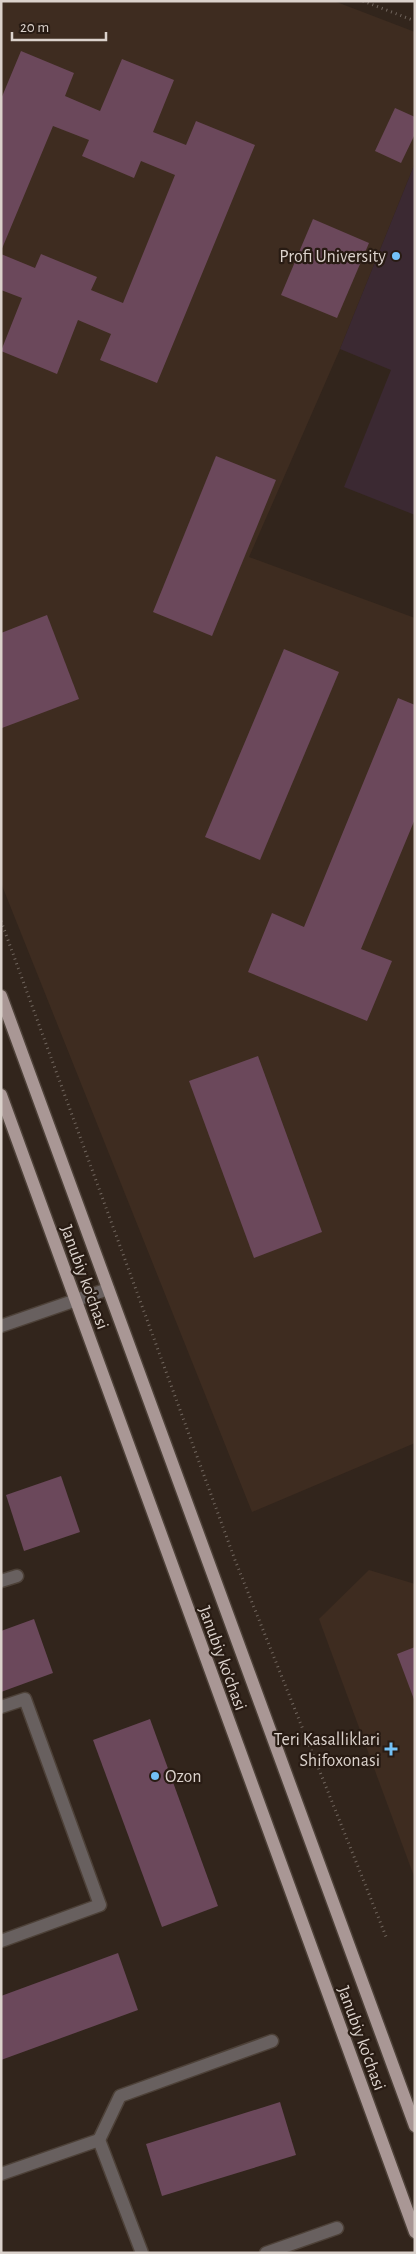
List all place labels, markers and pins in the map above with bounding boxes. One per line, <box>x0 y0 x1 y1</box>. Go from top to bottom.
place label: Profi University <box>279 248 386 266</box>
marker: Profi University <box>390 250 402 262</box>
place label: Teri Kasalliklari Shifoxonasi <box>274 1731 380 1770</box>
marker: Teri Kasalliklari Shifoxonasi <box>384 1742 398 1756</box>
place label: Ozon <box>165 1768 202 1786</box>
marker: Ozon <box>149 1770 161 1782</box>

